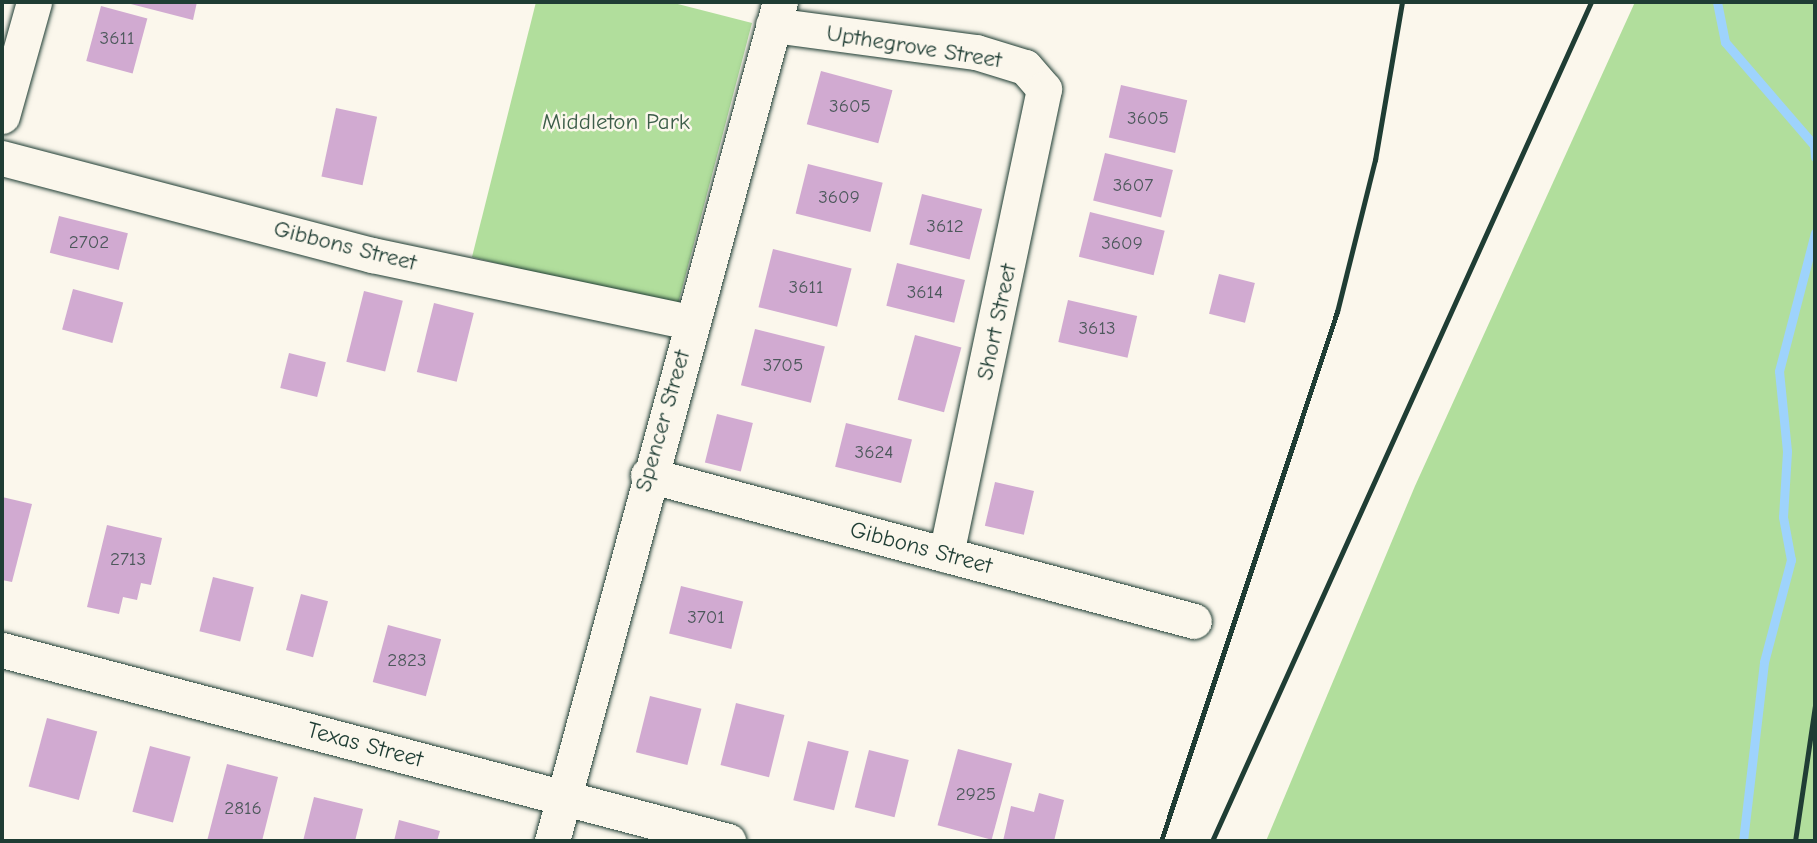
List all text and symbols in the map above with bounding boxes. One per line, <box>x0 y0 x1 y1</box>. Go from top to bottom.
street label: Upthegrove Street <box>824 20 1004 74</box>
house number: 3611 <box>100 28 134 50</box>
house number: 3605 <box>829 96 871 118</box>
park label: Middleton Park <box>542 108 690 136</box>
house number: 3605 <box>1127 108 1169 130</box>
house number: 3607 <box>1113 175 1153 197</box>
house number: 3609 <box>818 187 860 209</box>
street label: Gibbons Street <box>271 215 419 277</box>
house number: 3612 <box>926 216 964 238</box>
house number: 2702 <box>69 232 109 254</box>
house number: 3609 <box>1101 233 1143 255</box>
street label: Short Street <box>971 261 1023 383</box>
house number: 3611 <box>789 277 823 299</box>
house number: 3614 <box>907 282 943 304</box>
house number: 3613 <box>1078 318 1116 340</box>
street label: Spencer Street <box>630 347 696 495</box>
house number: 3705 <box>763 355 803 377</box>
house number: 3624 <box>855 442 893 464</box>
street label: Gibbons Street <box>847 516 995 580</box>
house number: 2713 <box>110 549 146 571</box>
house number: 3701 <box>687 607 725 629</box>
house number: 2823 <box>387 650 427 672</box>
street label: Texas Street <box>304 716 426 774</box>
house number: 2925 <box>956 784 996 806</box>
house number: 2816 <box>224 798 262 820</box>

